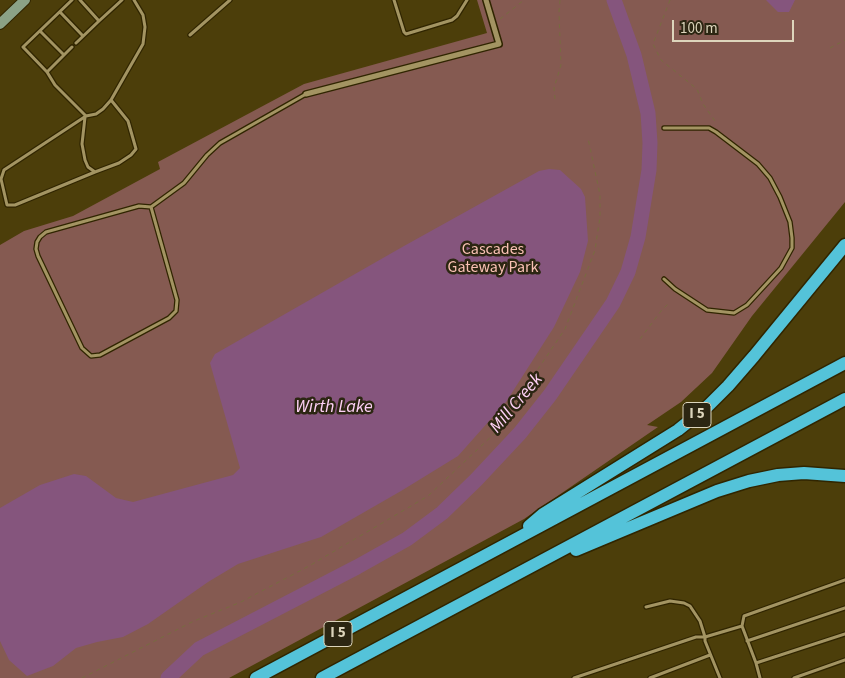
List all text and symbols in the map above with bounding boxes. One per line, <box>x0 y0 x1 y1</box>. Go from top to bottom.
scale bar <box>675 10 798 42</box>
text: 100 m <box>680 18 718 39</box>
park label: Cascades Gateway Park <box>448 240 538 278</box>
water label: Mill Creek <box>486 370 548 438</box>
water label: Wirth Lake <box>295 397 373 419</box>
road number: I 5 <box>683 402 711 428</box>
road number: I 5 <box>324 622 352 646</box>

